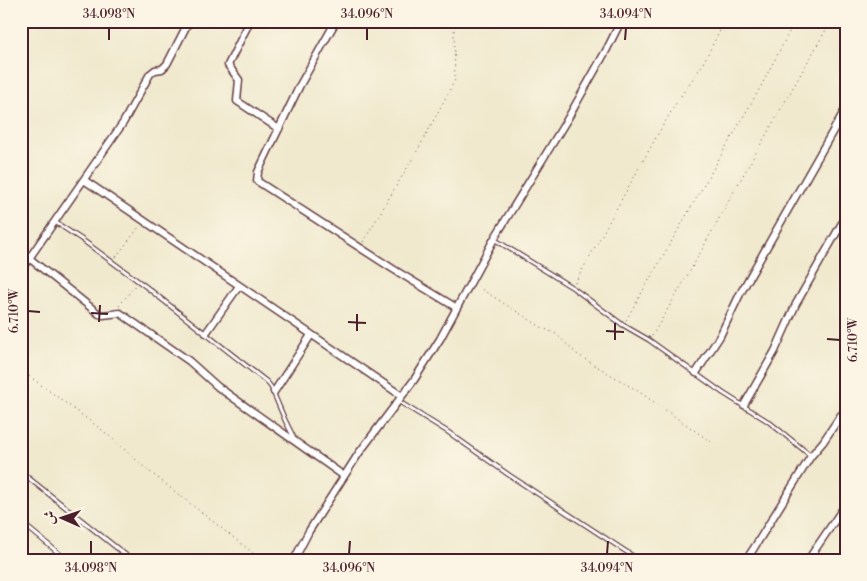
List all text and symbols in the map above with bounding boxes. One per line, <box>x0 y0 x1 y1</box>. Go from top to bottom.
text: 34.098°N <box>83 7 135 22</box>
text: 34.096°N <box>341 7 393 22</box>
text: 34.094°N <box>600 7 652 22</box>
text: 6.710°W <box>7 288 22 333</box>
text: 6.710°W <box>846 317 861 362</box>
north arrow <box>38 494 88 544</box>
text: ش <box>41 510 59 525</box>
text: 34.098°N <box>65 561 117 576</box>
text: 34.096°N <box>323 561 375 576</box>
text: 34.094°N <box>581 561 633 576</box>

